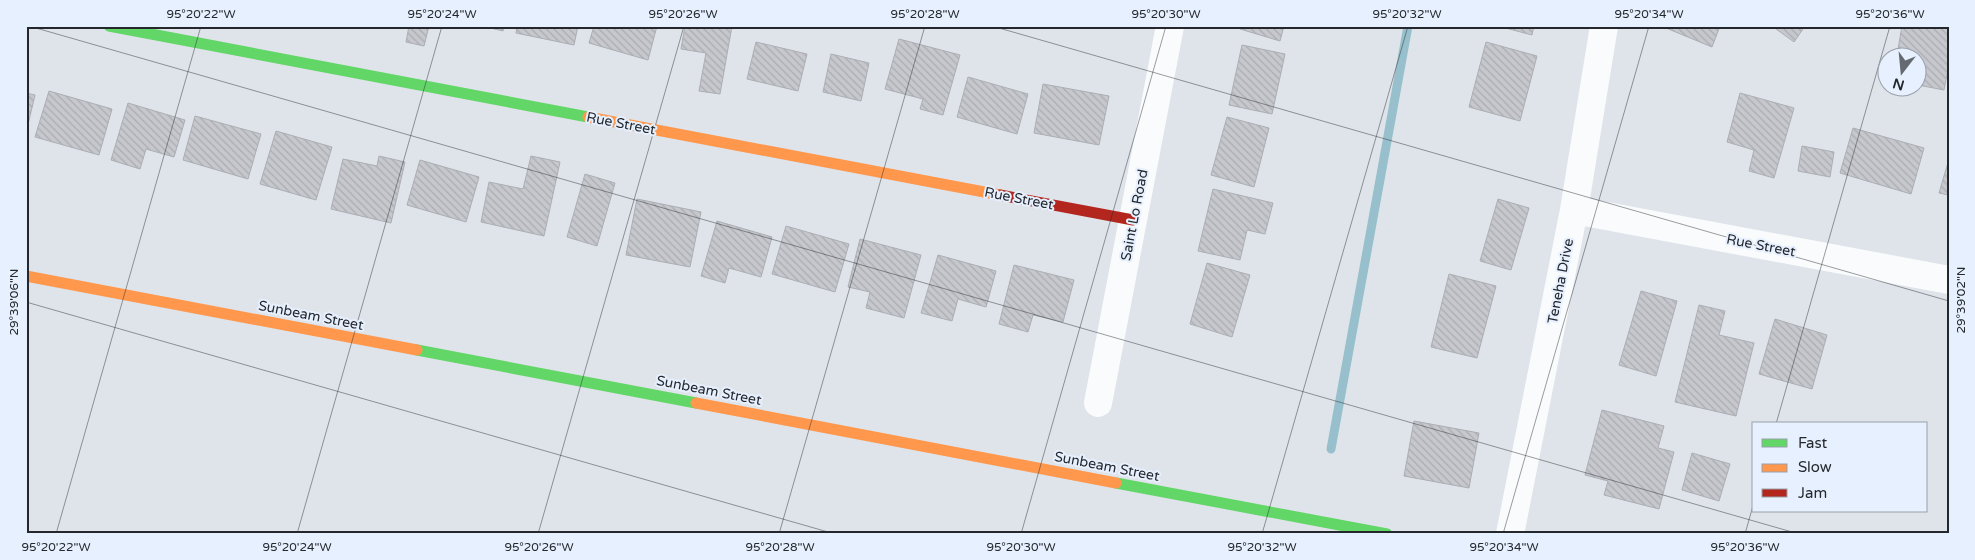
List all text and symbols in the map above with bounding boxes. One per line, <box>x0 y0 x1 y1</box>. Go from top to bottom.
text: 95°20'22"W <box>166 7 236 21</box>
text: 95°20'24"W <box>407 7 477 21</box>
text: 95°20'26"W <box>648 7 718 21</box>
text: 95°20'28"W <box>890 7 960 21</box>
text: 95°20'30"W <box>1131 7 1201 21</box>
text: 95°20'32"W <box>1372 7 1442 21</box>
text: 95°20'34"W <box>1614 7 1684 21</box>
text: 95°20'36"W <box>1855 7 1925 21</box>
north arrow <box>1878 48 1928 98</box>
text: N <box>1891 74 1906 94</box>
street label: Rue Street <box>585 108 658 139</box>
street label: Saint Lo Road <box>1117 168 1152 262</box>
street label: Rue Street <box>983 183 1056 214</box>
street label: Rue Street <box>1725 230 1798 261</box>
street label: Teneha Drive <box>1544 237 1577 325</box>
text: 29°39'02"N <box>1954 267 1968 334</box>
text: 29°39'06"N <box>7 269 21 336</box>
street label: Sunbeam Street <box>257 297 366 334</box>
street label: Sunbeam Street <box>655 372 764 409</box>
legend <box>1752 422 1928 512</box>
text: Fast <box>1798 434 1828 452</box>
street label: Sunbeam Street <box>1053 448 1162 485</box>
text: Slow <box>1798 458 1832 476</box>
text: Jam <box>1798 484 1827 502</box>
text: 95°20'22"W <box>21 540 91 554</box>
text: 95°20'24"W <box>262 540 332 554</box>
text: 95°20'26"W <box>504 540 574 554</box>
text: 95°20'28"W <box>745 540 815 554</box>
text: 95°20'30"W <box>986 540 1056 554</box>
text: 95°20'32"W <box>1227 540 1297 554</box>
text: 95°20'34"W <box>1469 540 1539 554</box>
text: 95°20'36"W <box>1710 540 1780 554</box>

